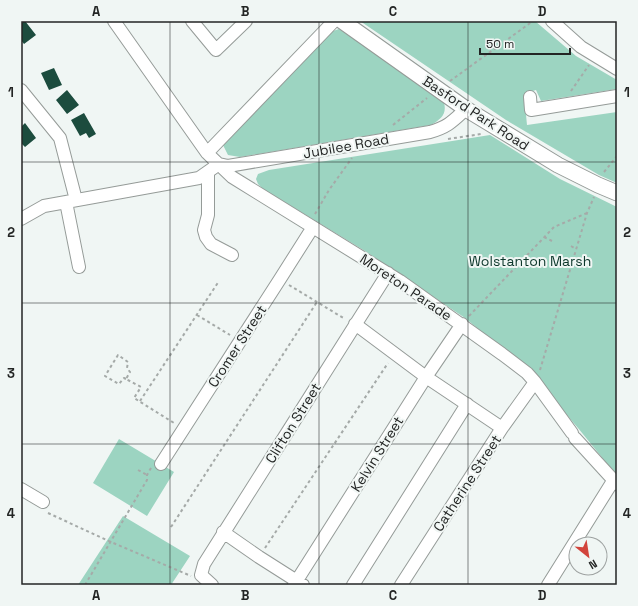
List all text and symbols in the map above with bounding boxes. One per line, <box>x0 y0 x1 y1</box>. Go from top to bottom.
text: A <box>92 3 101 20</box>
text: B <box>241 3 250 20</box>
text: C <box>389 3 397 20</box>
text: D <box>538 3 547 20</box>
scale bar <box>480 30 570 56</box>
text: 50 m <box>486 36 514 52</box>
street label: Basford Park Road <box>419 72 533 154</box>
text: 1 <box>8 84 14 101</box>
text: 1 <box>624 84 630 101</box>
street label: Jubilee Road <box>302 130 390 162</box>
text: 2 <box>7 224 15 241</box>
text: 2 <box>623 224 631 241</box>
street label: Moreton Parade <box>356 250 456 324</box>
park label: Wolstanton Marsh <box>469 252 591 270</box>
street label: Cromer Street <box>204 301 270 391</box>
text: 3 <box>7 365 15 382</box>
text: 3 <box>623 365 631 382</box>
street label: Clifton Street <box>261 379 325 467</box>
street label: Kelvin Street <box>347 413 407 495</box>
street label: Catherine Street <box>429 431 505 535</box>
text: 4 <box>7 505 15 522</box>
text: 4 <box>623 505 631 522</box>
north arrow <box>568 536 608 576</box>
text: N <box>586 557 600 573</box>
text: A <box>92 587 101 604</box>
text: B <box>241 587 250 604</box>
text: C <box>389 587 397 604</box>
text: D <box>538 587 547 604</box>

